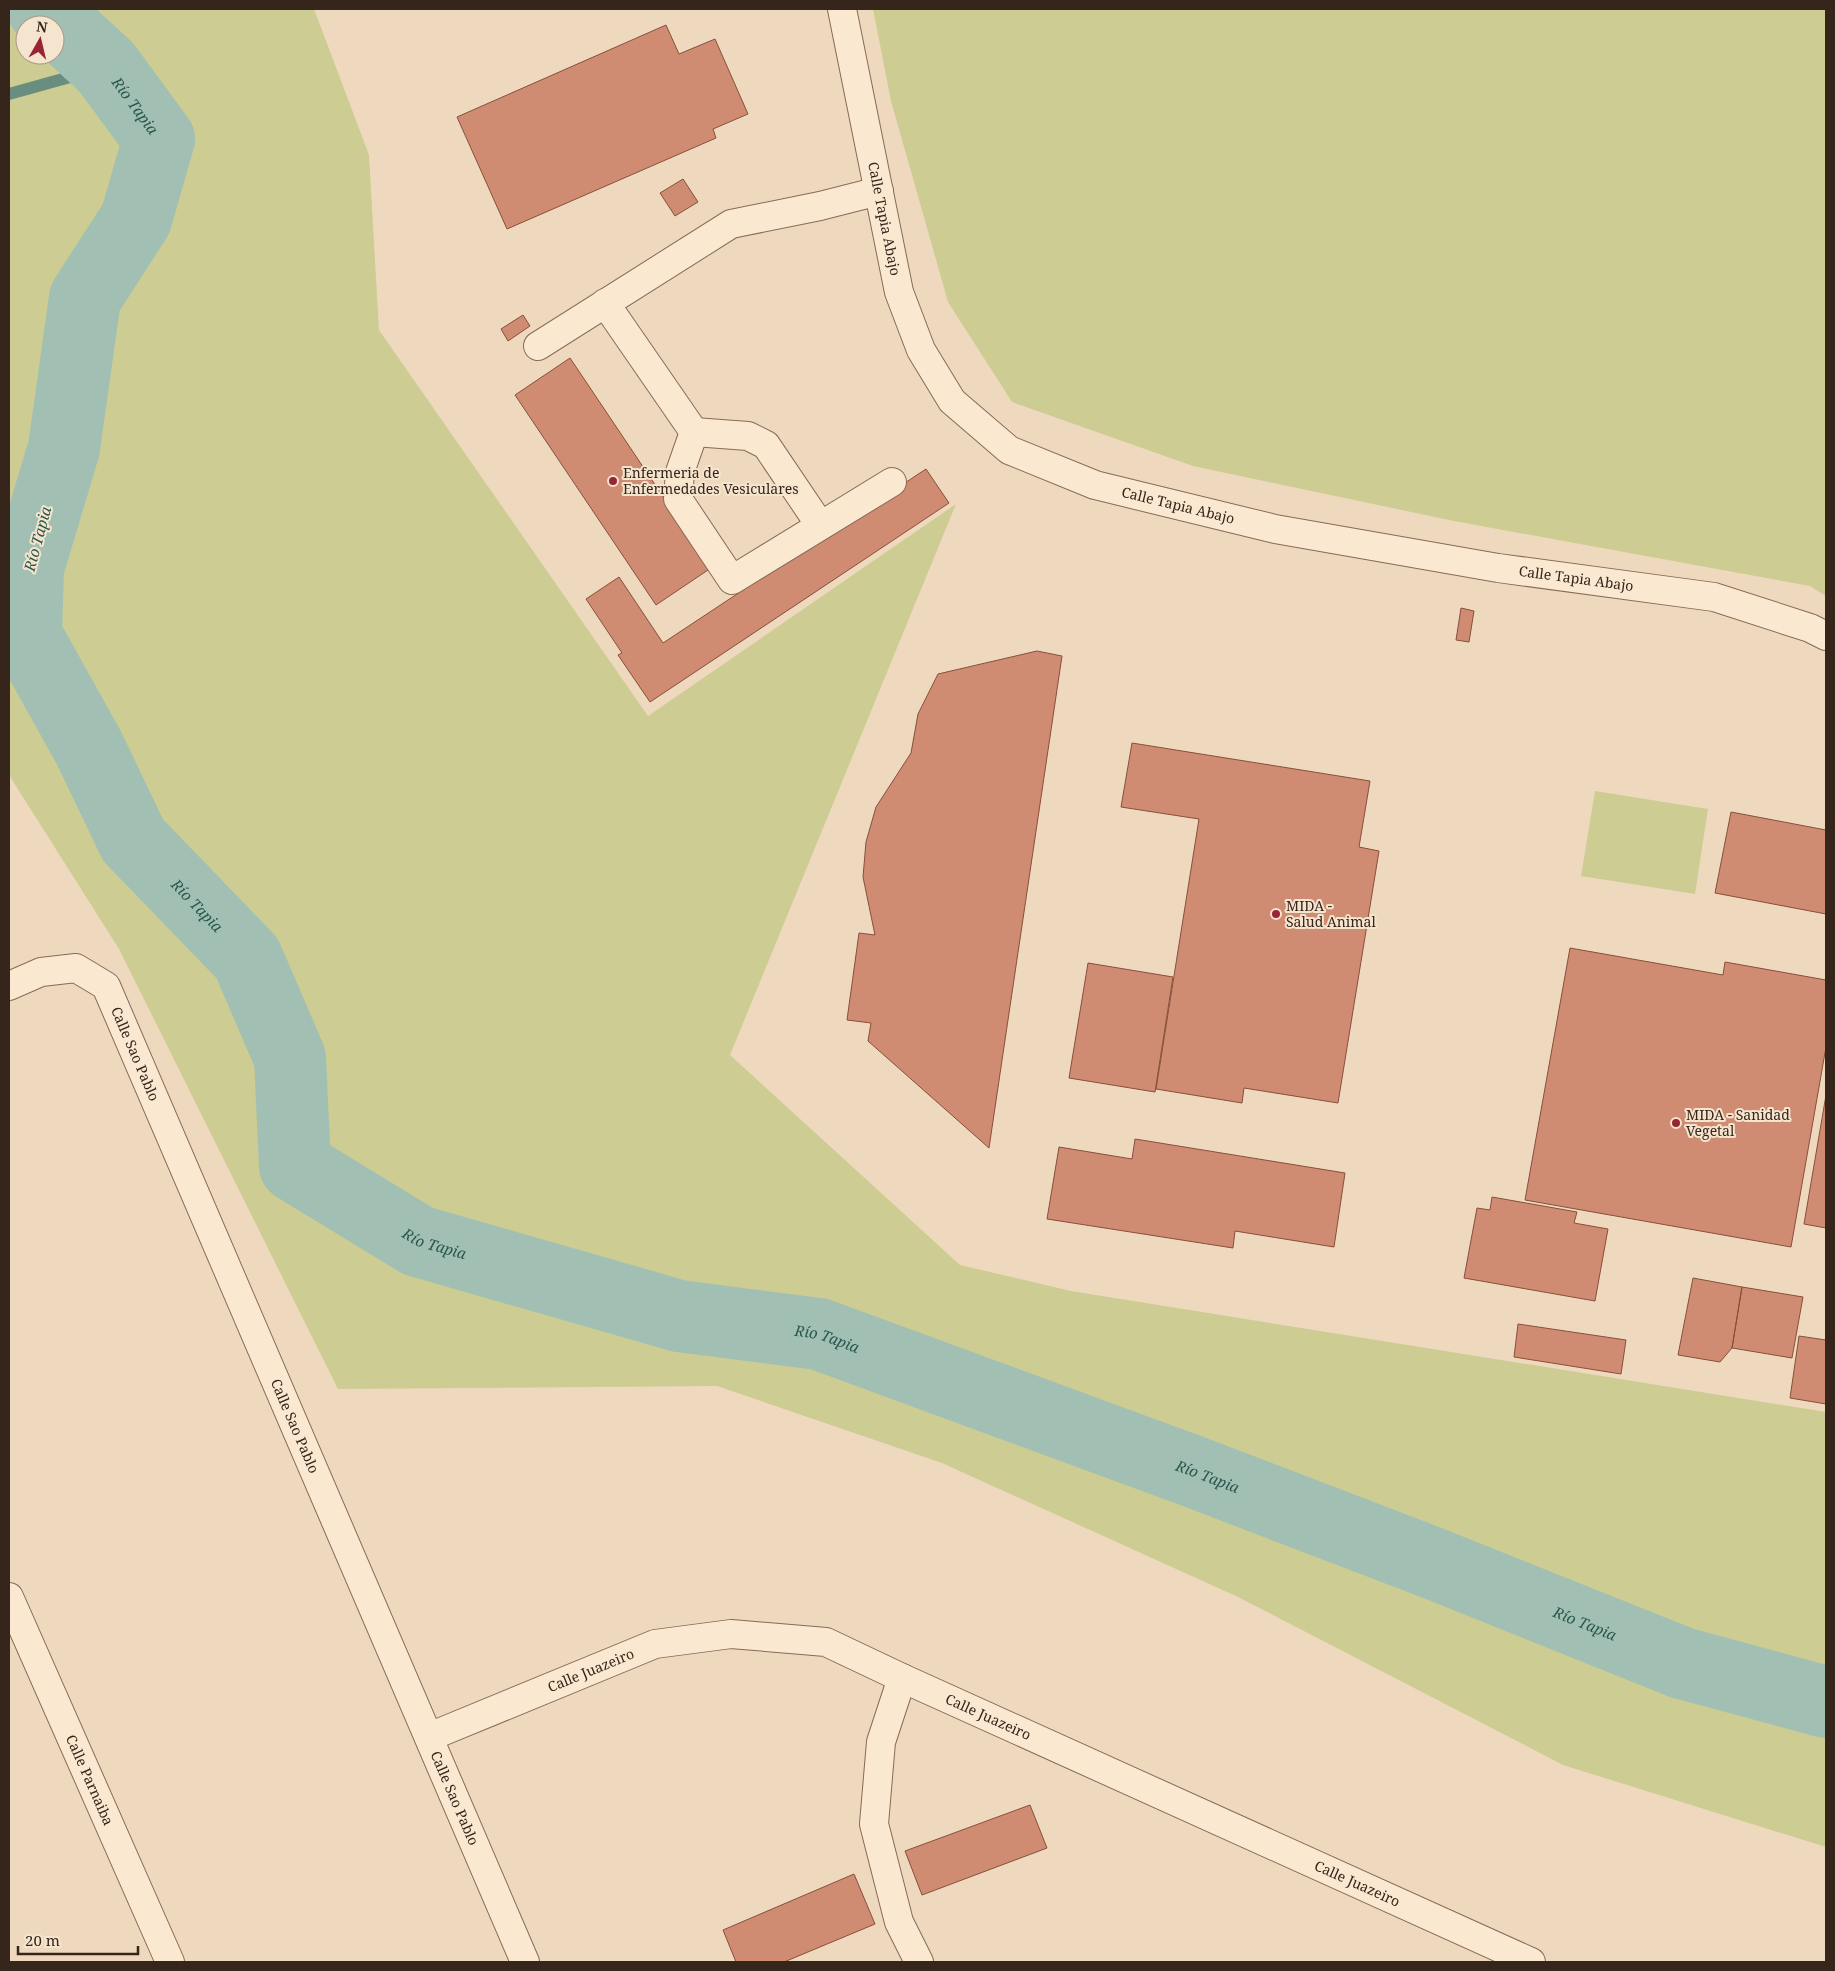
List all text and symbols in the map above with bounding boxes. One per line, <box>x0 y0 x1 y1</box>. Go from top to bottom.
north arrow <box>15 15 65 65</box>
text: N <box>35 16 49 37</box>
water label: Río Tapia <box>107 72 163 138</box>
street label: Calle Tapia Abajo <box>864 160 905 277</box>
place label: Enfermeria de Enfermedades Vesiculares <box>623 463 799 498</box>
marker: Enfermeria de Enfermedades Vesiculares <box>607 475 619 487</box>
street label: Calle Tapia Abajo <box>1120 482 1237 528</box>
water label: Río Tapia <box>19 504 55 574</box>
street label: Calle Tapia Abajo <box>1518 561 1635 595</box>
water label: Río Tapia <box>166 874 228 936</box>
place label: MIDA - Salud Animal <box>1286 896 1376 931</box>
marker: MIDA - Salud Animal <box>1270 908 1282 920</box>
street label: Calle Sao Pablo <box>107 1004 164 1104</box>
place label: MIDA - Sanidad Vegetal <box>1686 1105 1790 1140</box>
marker: MIDA - Sanidad Vegetal <box>1670 1117 1682 1129</box>
water label: Río Tapia <box>398 1222 469 1263</box>
water label: Río Tapia <box>793 1320 862 1357</box>
street label: Calle Sao Pablo <box>267 1376 324 1476</box>
water label: Río Tapia <box>1172 1455 1243 1497</box>
water label: Río Tapia <box>1550 1601 1620 1645</box>
street label: Calle Juazeiro <box>545 1644 637 1696</box>
street label: Calle Juazeiro <box>943 1689 1034 1744</box>
street label: Calle Parnaiba <box>62 1731 119 1828</box>
street label: Calle Sao Pablo <box>426 1748 484 1848</box>
street label: Calle Juazeiro <box>1312 1856 1403 1911</box>
scale bar <box>18 1924 138 1956</box>
text: 20 m <box>25 1930 60 1950</box>

